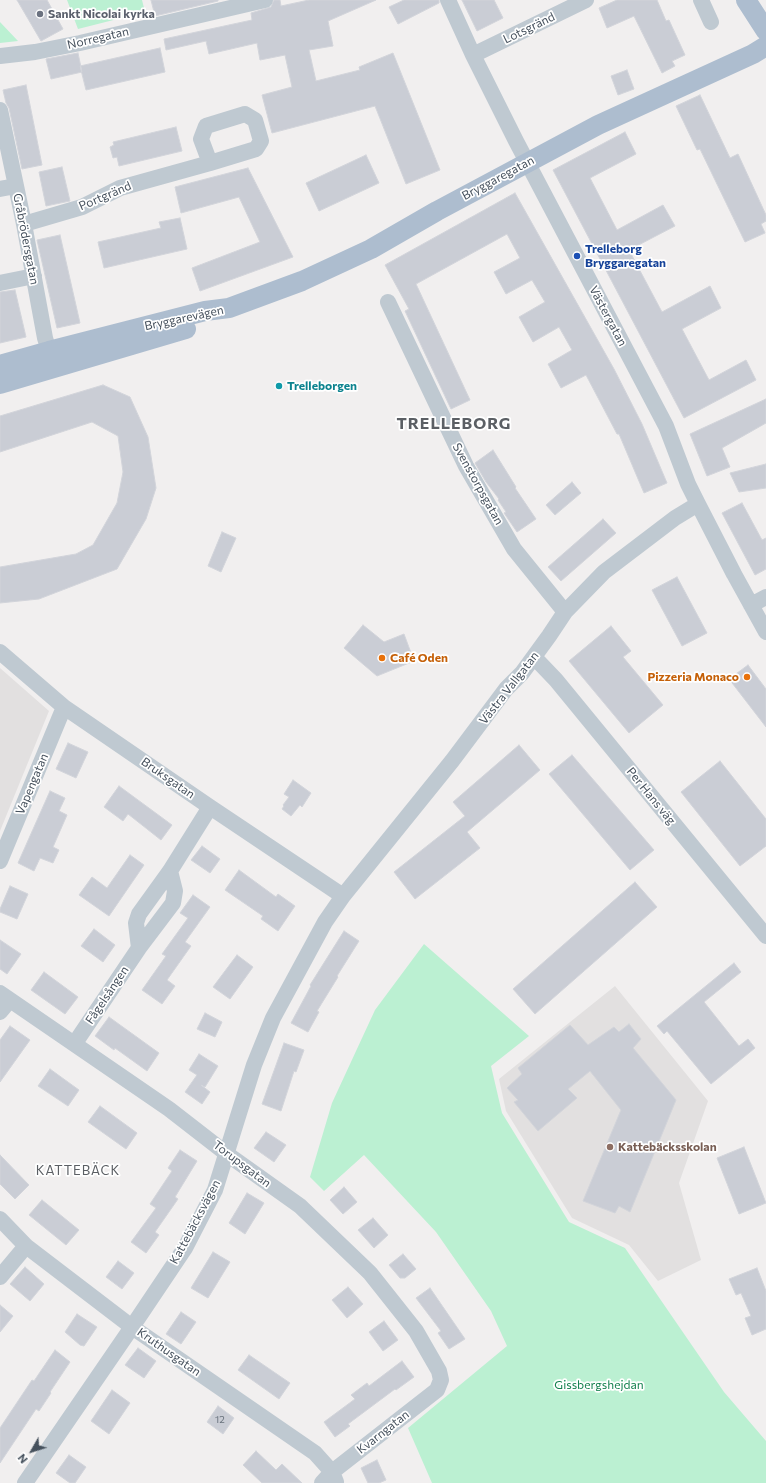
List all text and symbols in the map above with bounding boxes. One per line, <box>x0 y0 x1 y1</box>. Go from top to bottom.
place label: Sankt Nicolai kyrka <box>48 7 155 21</box>
marker: Sankt Nicolai kyrka <box>35 9 45 19</box>
street label: Lotsgränd <box>501 9 557 47</box>
street label: Norregatan <box>66 24 130 52</box>
street label: Bryggaregatan <box>460 153 536 203</box>
street label: Portgränd <box>77 179 133 213</box>
street label: Gråbrödersgatan <box>10 192 42 286</box>
place label: Trelleborg Bryggaregatan <box>585 242 666 270</box>
marker: Trelleborg Bryggaregatan <box>572 251 582 261</box>
street label: Västergatan <box>586 283 630 349</box>
street label: Bryggarevägen <box>143 303 225 333</box>
place label: Trelleborgen <box>287 379 357 393</box>
marker: Trelleborgen <box>274 381 284 391</box>
district label: TRELLEBORG <box>396 414 512 434</box>
street label: Svenstorpsgatan <box>450 441 506 527</box>
street label: Västra Vallgatan <box>476 649 542 727</box>
place label: Café Oden <box>390 651 448 665</box>
marker: Café Oden <box>377 653 387 663</box>
place label: Pizzeria Monaco <box>647 670 739 684</box>
marker: Pizzeria Monaco <box>742 672 752 682</box>
street label: Vapengatan <box>13 751 51 817</box>
street label: Bruksgatan <box>138 754 198 802</box>
street label: Per Hans väg <box>624 764 678 828</box>
street label: Fågelsången <box>82 963 132 1027</box>
street label: Torupsgatan <box>210 1138 274 1190</box>
place label: Kattebäcksskolan <box>618 1140 717 1154</box>
marker: Kattebäcksskolan <box>605 1142 615 1152</box>
district label: KATTEBÄCK <box>36 1163 120 1179</box>
street label: Kattebäcksvägen <box>167 1177 223 1267</box>
street label: Kruthusgatan <box>134 1325 204 1379</box>
park label: Gissbergshejdan <box>554 1378 644 1392</box>
street label: Kvarngatan <box>354 1407 412 1457</box>
house number: 12 <box>215 1414 225 1426</box>
north arrow <box>12 1431 52 1471</box>
text: N <box>15 1452 30 1466</box>

